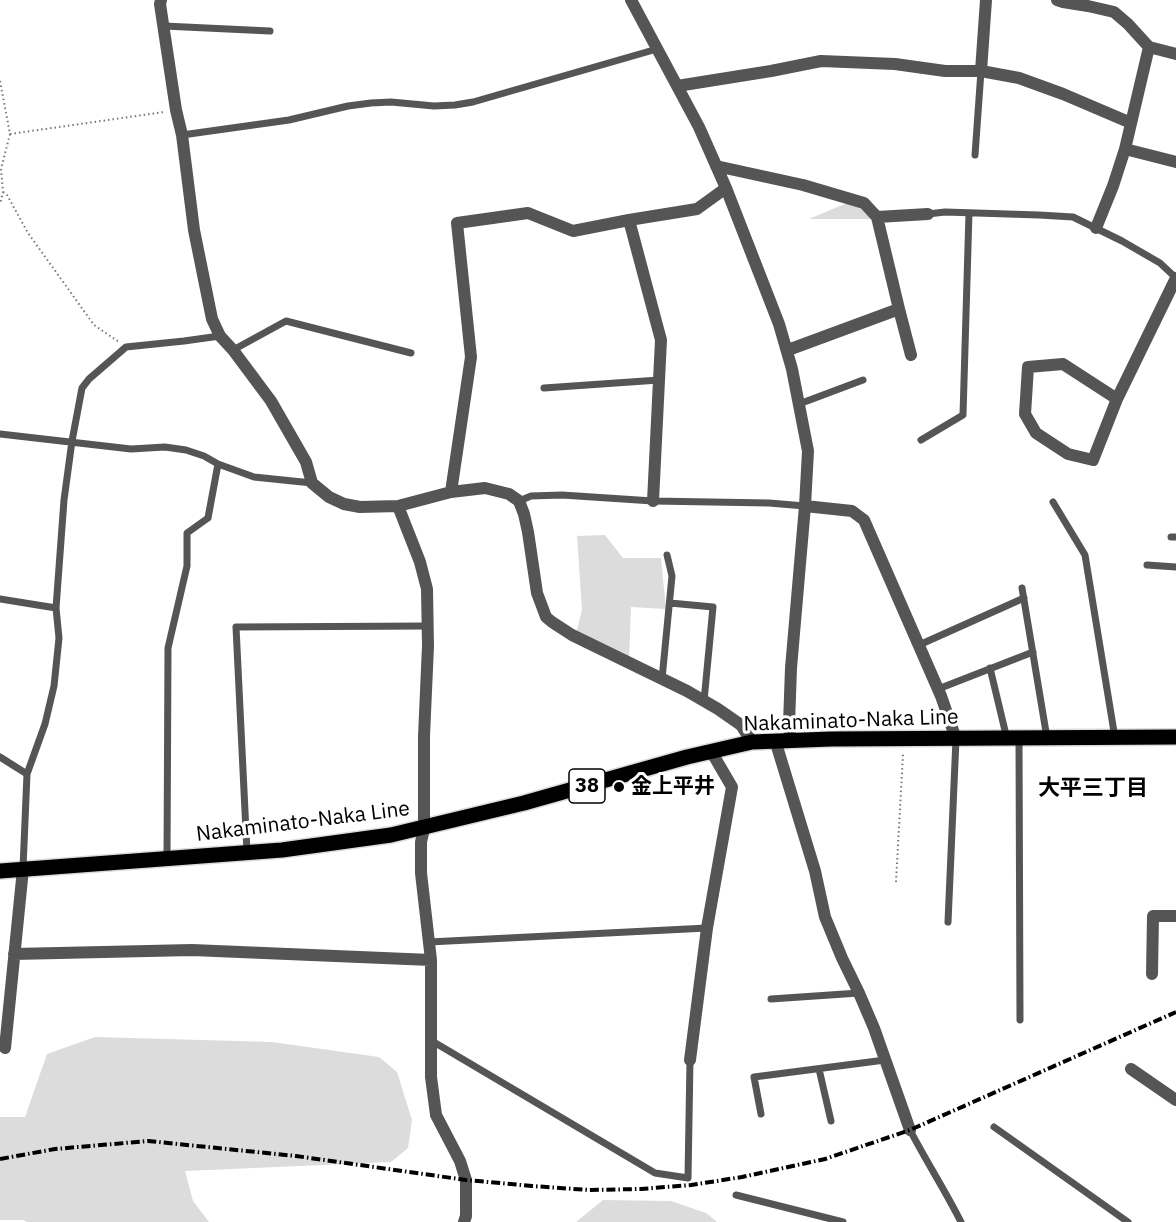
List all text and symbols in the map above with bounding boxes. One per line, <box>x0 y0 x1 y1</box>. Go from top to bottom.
street label: Nakaminato-Naka Line <box>743 705 959 737</box>
road number: 38 <box>569 769 605 803</box>
place label: 金上平井 <box>631 774 715 800</box>
district label: 大平三丁目 <box>1038 776 1148 802</box>
marker: 金上平井 <box>612 780 626 794</box>
street label: Nakaminato-Naka Line <box>195 796 411 848</box>

